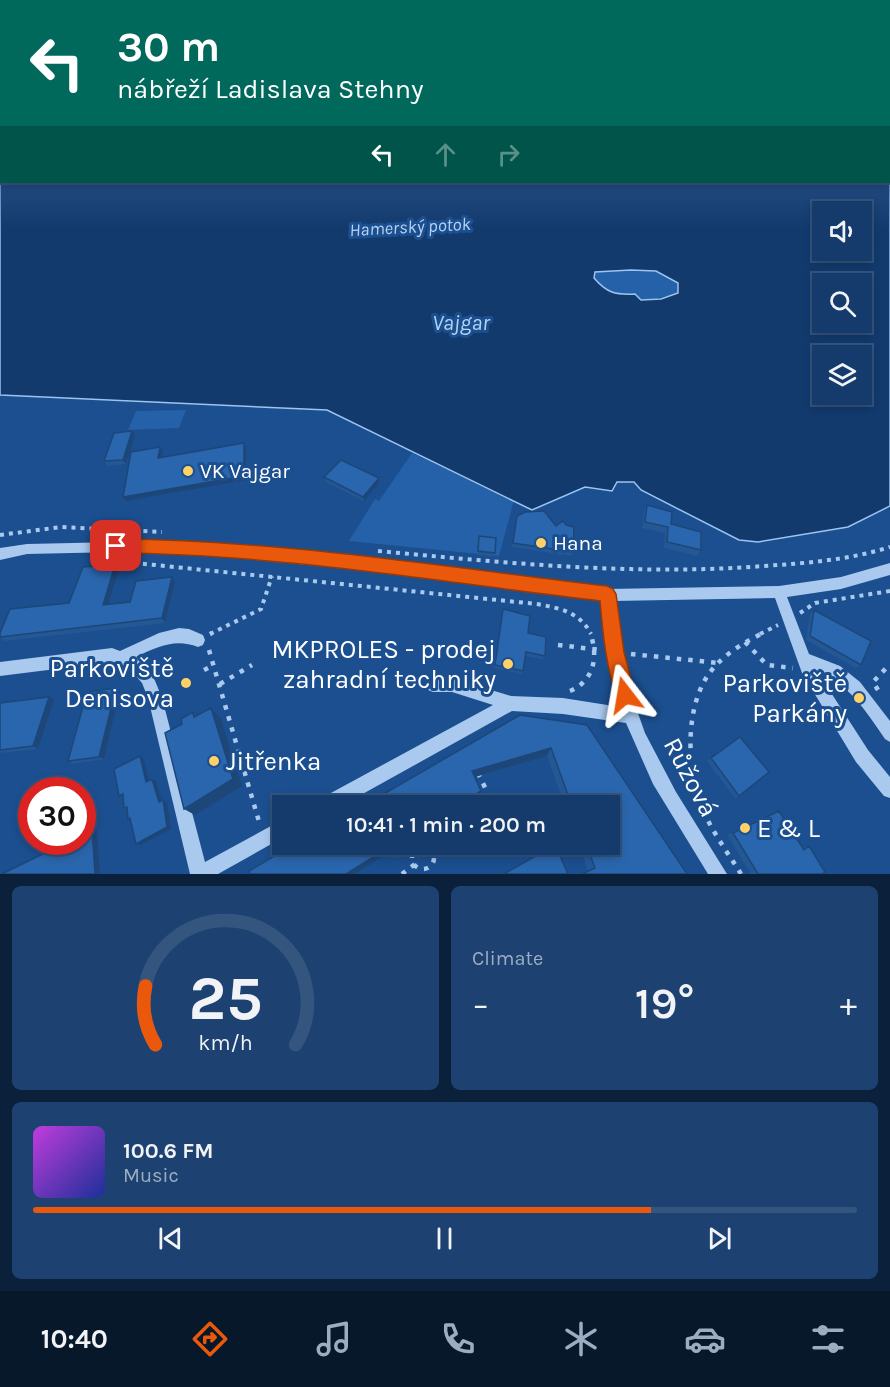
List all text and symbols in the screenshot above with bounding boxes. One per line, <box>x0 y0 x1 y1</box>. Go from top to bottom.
text: 30 m <box>117 22 220 72</box>
icon: left <box>18 24 96 102</box>
text: nábřeží Ladislava Stehny <box>117 73 424 105</box>
icon: left <box>366 138 399 171</box>
icon: ahead <box>429 138 462 171</box>
icon: right <box>492 138 525 171</box>
map controls <box>812 201 872 405</box>
button: sound <box>812 201 872 261</box>
water label: Hamerský potok <box>349 213 472 241</box>
button: search <box>812 273 872 333</box>
water label: Vajgar <box>432 310 491 336</box>
button: layers <box>812 345 872 405</box>
place label: VK Vajgar <box>200 459 290 483</box>
marker: VK Vajgar <box>181 464 195 478</box>
pin <box>90 520 141 571</box>
icon: arrive <box>99 529 132 562</box>
place label: Hana <box>553 531 603 555</box>
marker: Hana <box>534 536 548 550</box>
place label: MKPROLES - prodej zahradní techniky <box>271 634 496 695</box>
place label: Parkoviště Denisova <box>49 653 174 714</box>
marker: MKPROLES - prodej zahradní techniky <box>501 657 515 671</box>
position arrow <box>593 663 657 727</box>
place label: Parkoviště Parkány <box>722 668 847 729</box>
marker: Parkoviště Denisova <box>179 676 193 690</box>
marker: Parkoviště Parkány <box>852 691 866 705</box>
street label: Růžová <box>657 732 724 822</box>
place label: Jitřenka <box>226 746 321 777</box>
marker: Jitřenka <box>207 754 221 768</box>
speed limit sign: 30 <box>18 777 96 855</box>
text: 10:41 · 1 min · 200 m <box>346 812 546 838</box>
place label: E & L <box>757 813 820 844</box>
marker: E & L <box>738 821 752 835</box>
text: Climate <box>472 947 543 970</box>
text: 25 <box>188 962 263 1035</box>
text: 19° <box>635 977 694 1029</box>
text: − <box>472 985 489 1023</box>
text: + <box>840 985 857 1023</box>
text: km/h <box>198 1030 253 1055</box>
text: 100.6 FM <box>123 1138 214 1164</box>
text: Music <box>123 1164 179 1187</box>
icon: previous <box>154 1222 187 1255</box>
icon: pause <box>428 1222 461 1255</box>
icon: next <box>703 1222 736 1255</box>
icon: directions <box>189 1318 231 1360</box>
icon: music <box>313 1318 355 1360</box>
icon: phone <box>437 1318 479 1360</box>
icon: climate <box>560 1318 602 1360</box>
icon: car <box>684 1318 726 1360</box>
icon: filters <box>807 1318 849 1360</box>
text: 10:40 <box>41 1323 108 1355</box>

